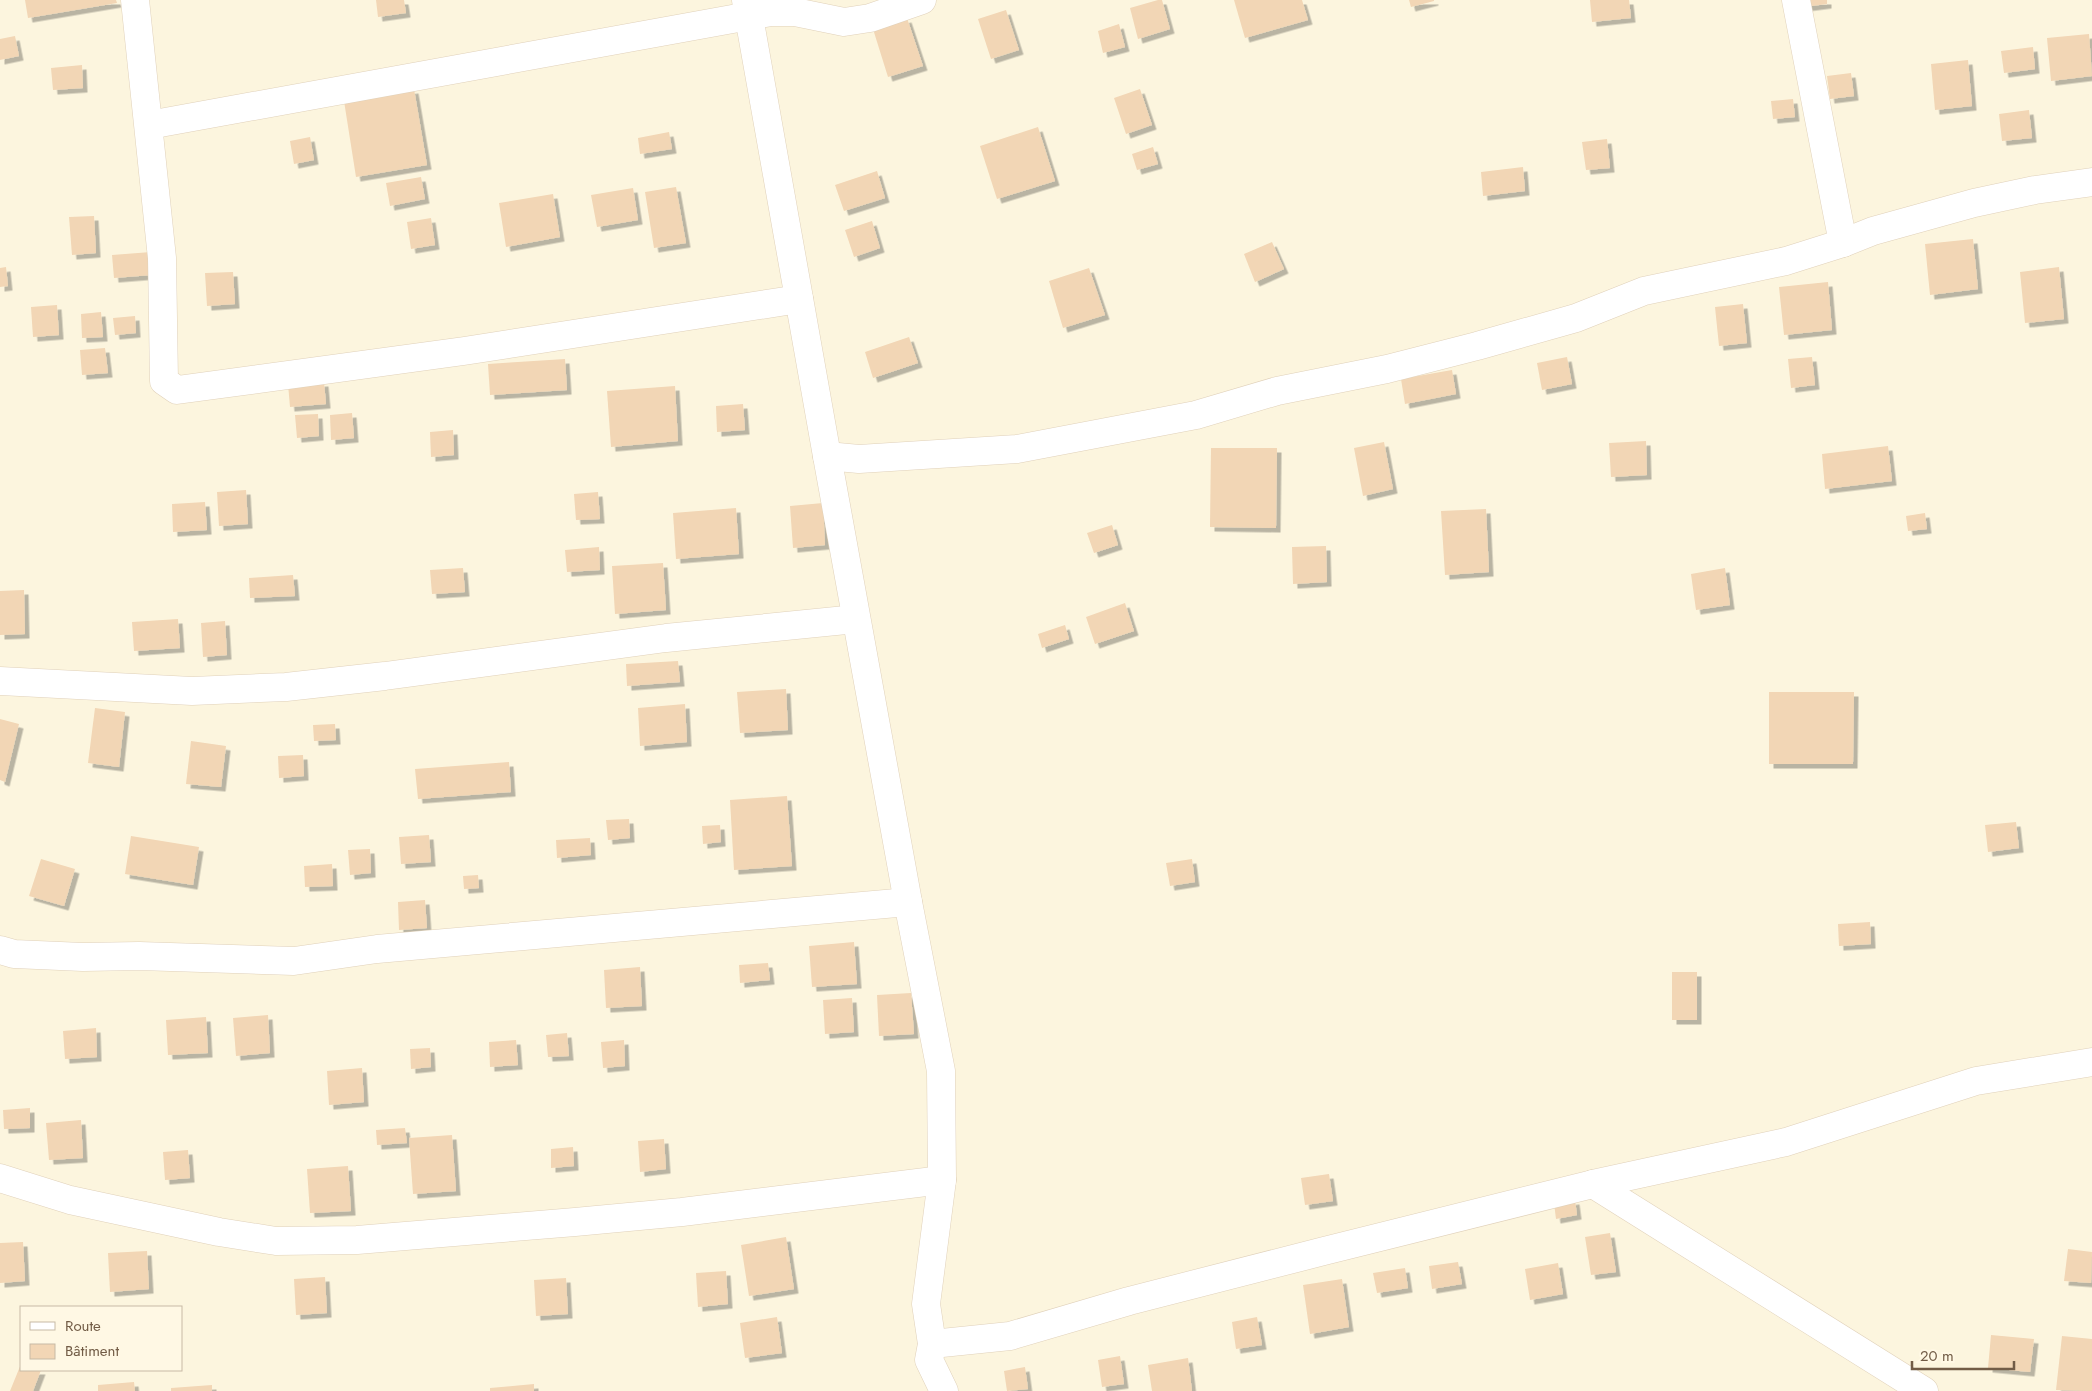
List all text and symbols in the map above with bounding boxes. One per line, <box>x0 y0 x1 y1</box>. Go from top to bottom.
legend <box>20 1306 182 1371</box>
text: Route <box>65 1315 101 1337</box>
scale bar <box>1912 1338 2014 1370</box>
text: Bâtiment <box>65 1340 119 1362</box>
text: 20 m <box>1920 1345 1954 1367</box>

